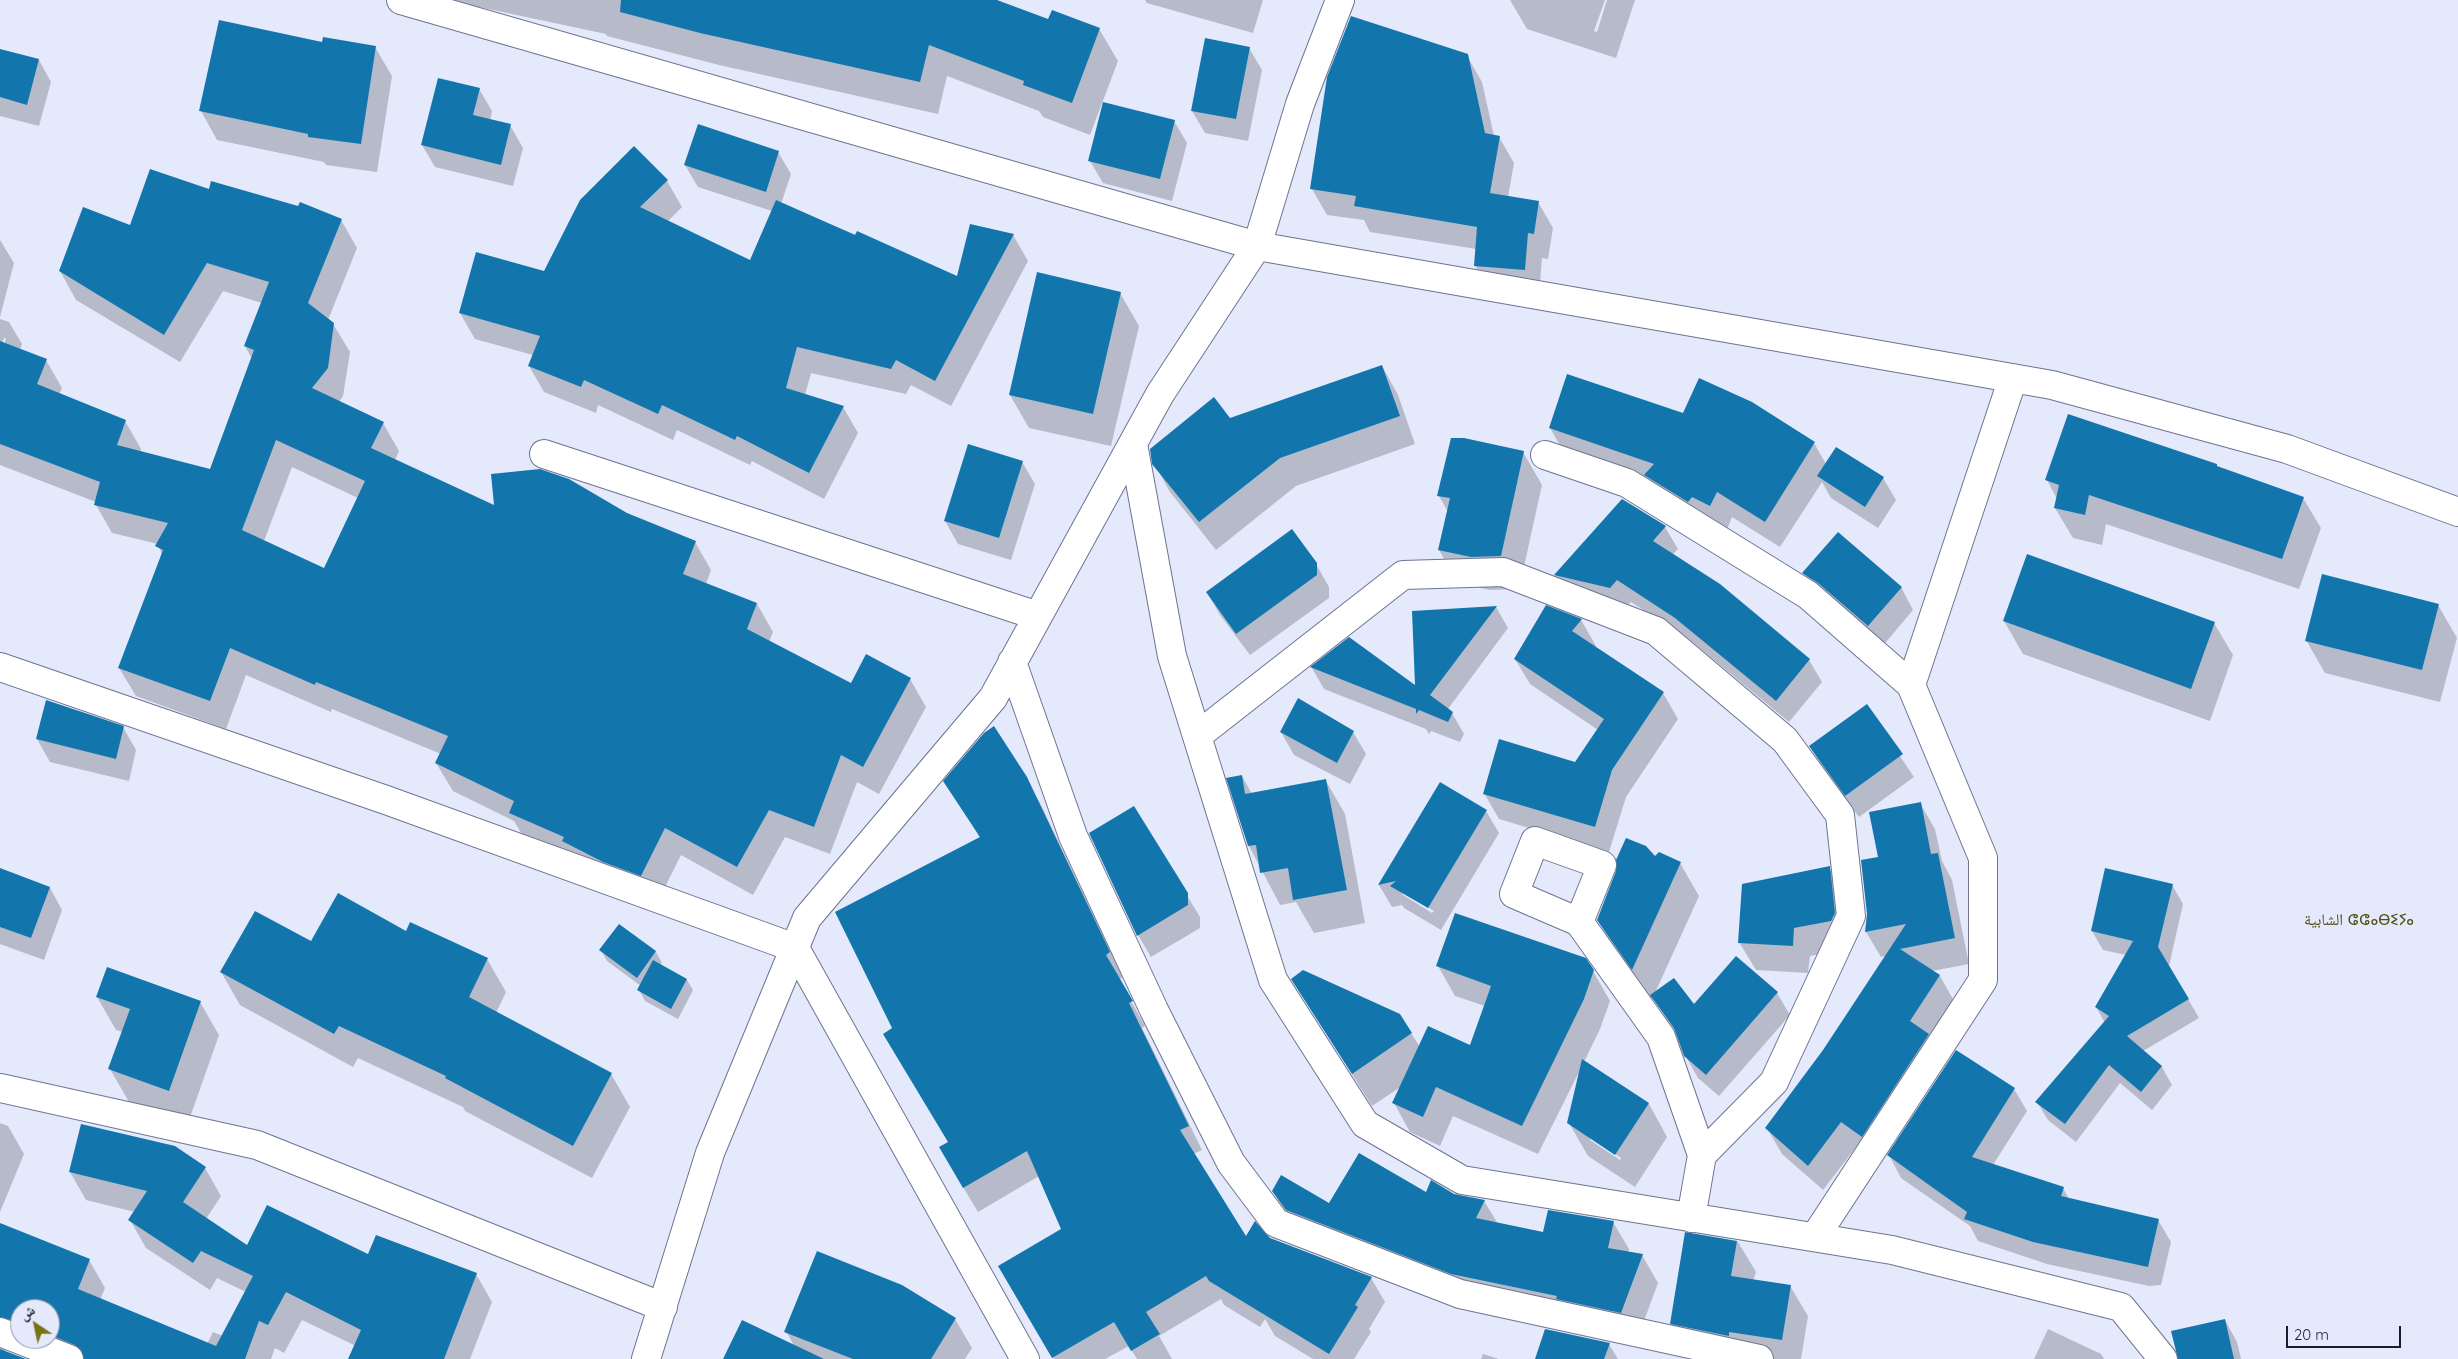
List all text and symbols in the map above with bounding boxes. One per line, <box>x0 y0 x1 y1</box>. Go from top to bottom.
district label: الشابية ⵛⵛⴰⴱⵉⵢⴰ <box>2304 910 2414 930</box>
north arrow <box>10 1299 60 1349</box>
text: ش <box>16 1301 38 1324</box>
scale bar <box>2288 1316 2403 1348</box>
text: 20 m <box>2294 1325 2329 1344</box>

